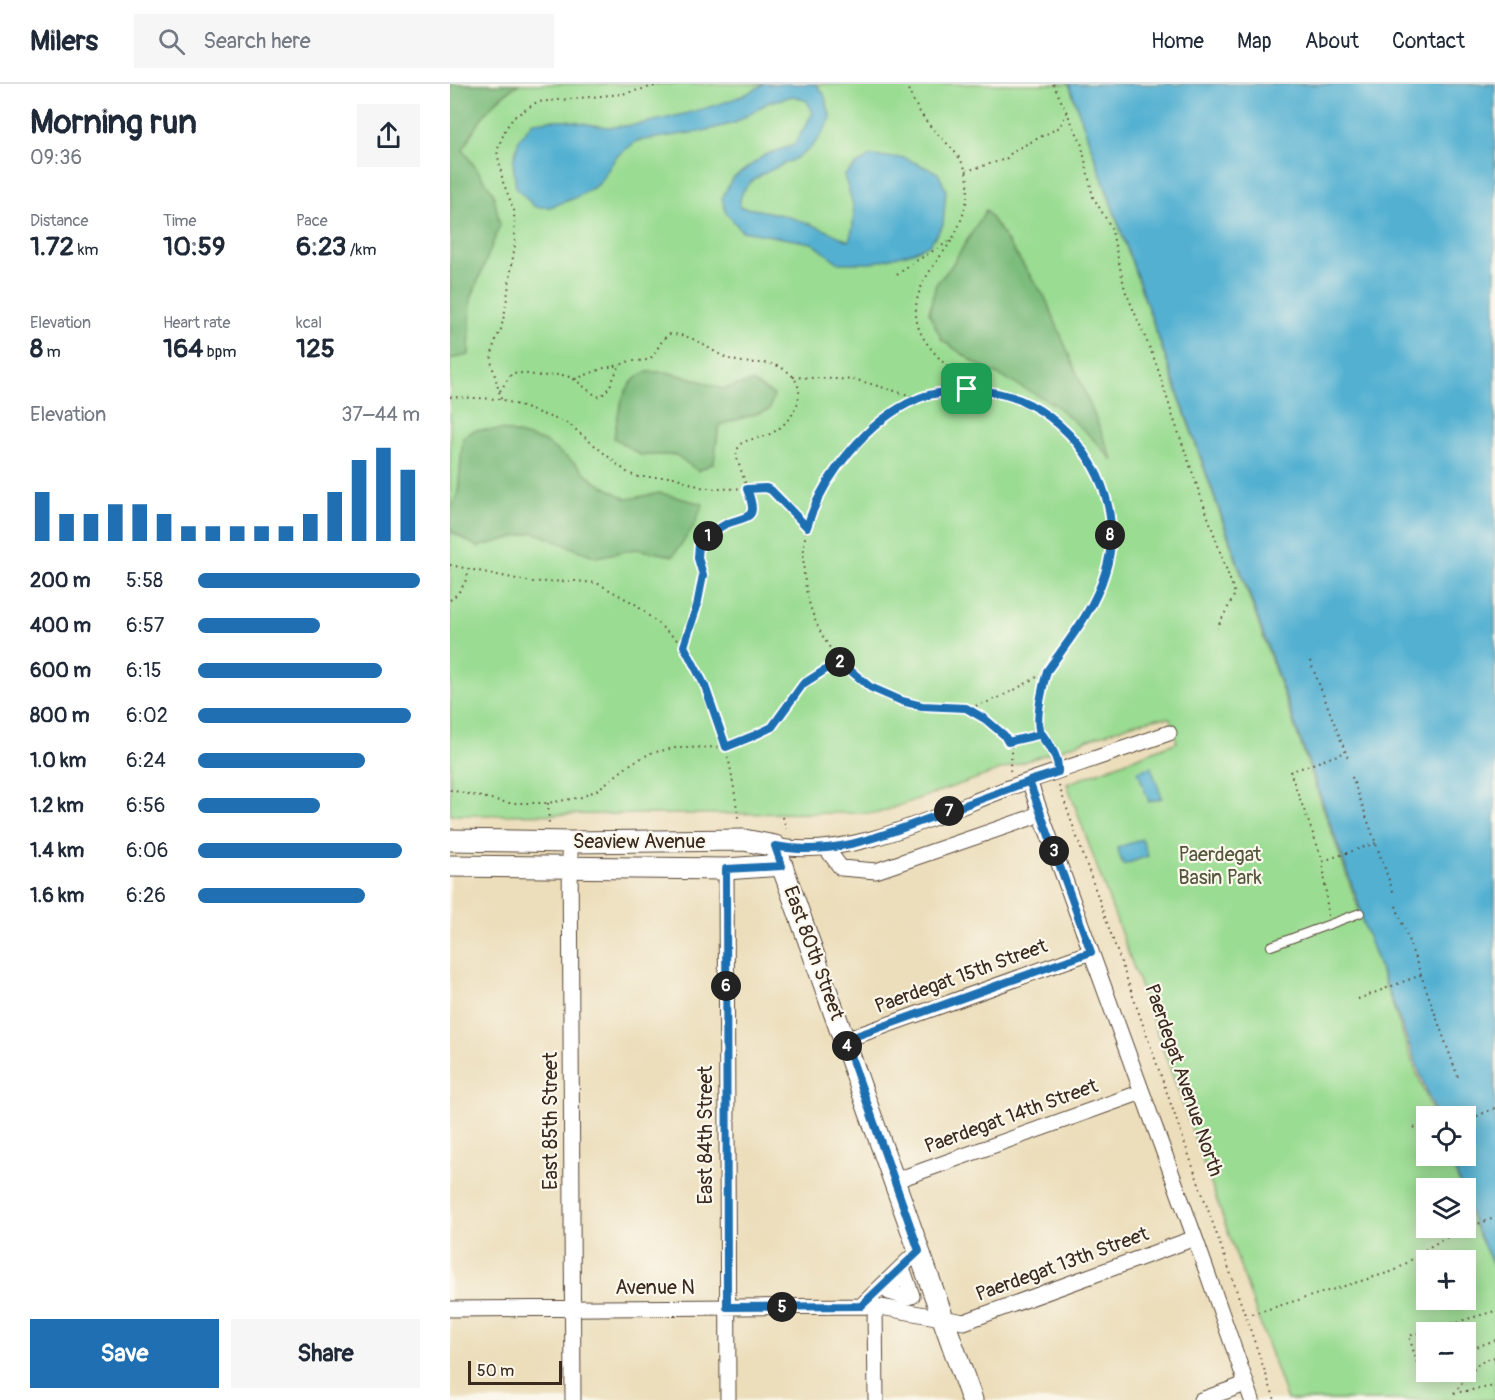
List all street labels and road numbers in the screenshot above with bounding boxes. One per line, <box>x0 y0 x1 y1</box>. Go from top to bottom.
street label: Seaview Avenue <box>573 829 705 854</box>
street label: East 80th Street <box>778 883 850 1024</box>
street label: Paerdegat 15th Street <box>871 933 1052 1019</box>
street label: Paerdegat Avenue North <box>1139 981 1229 1179</box>
street label: East 85th Street <box>538 1051 563 1190</box>
street label: East 84th Street <box>693 1065 718 1204</box>
street label: Paerdegat 14th Street <box>921 1073 1102 1159</box>
street label: Paerdegat 13th Street <box>972 1221 1153 1307</box>
street label: Avenue N <box>615 1275 695 1300</box>

